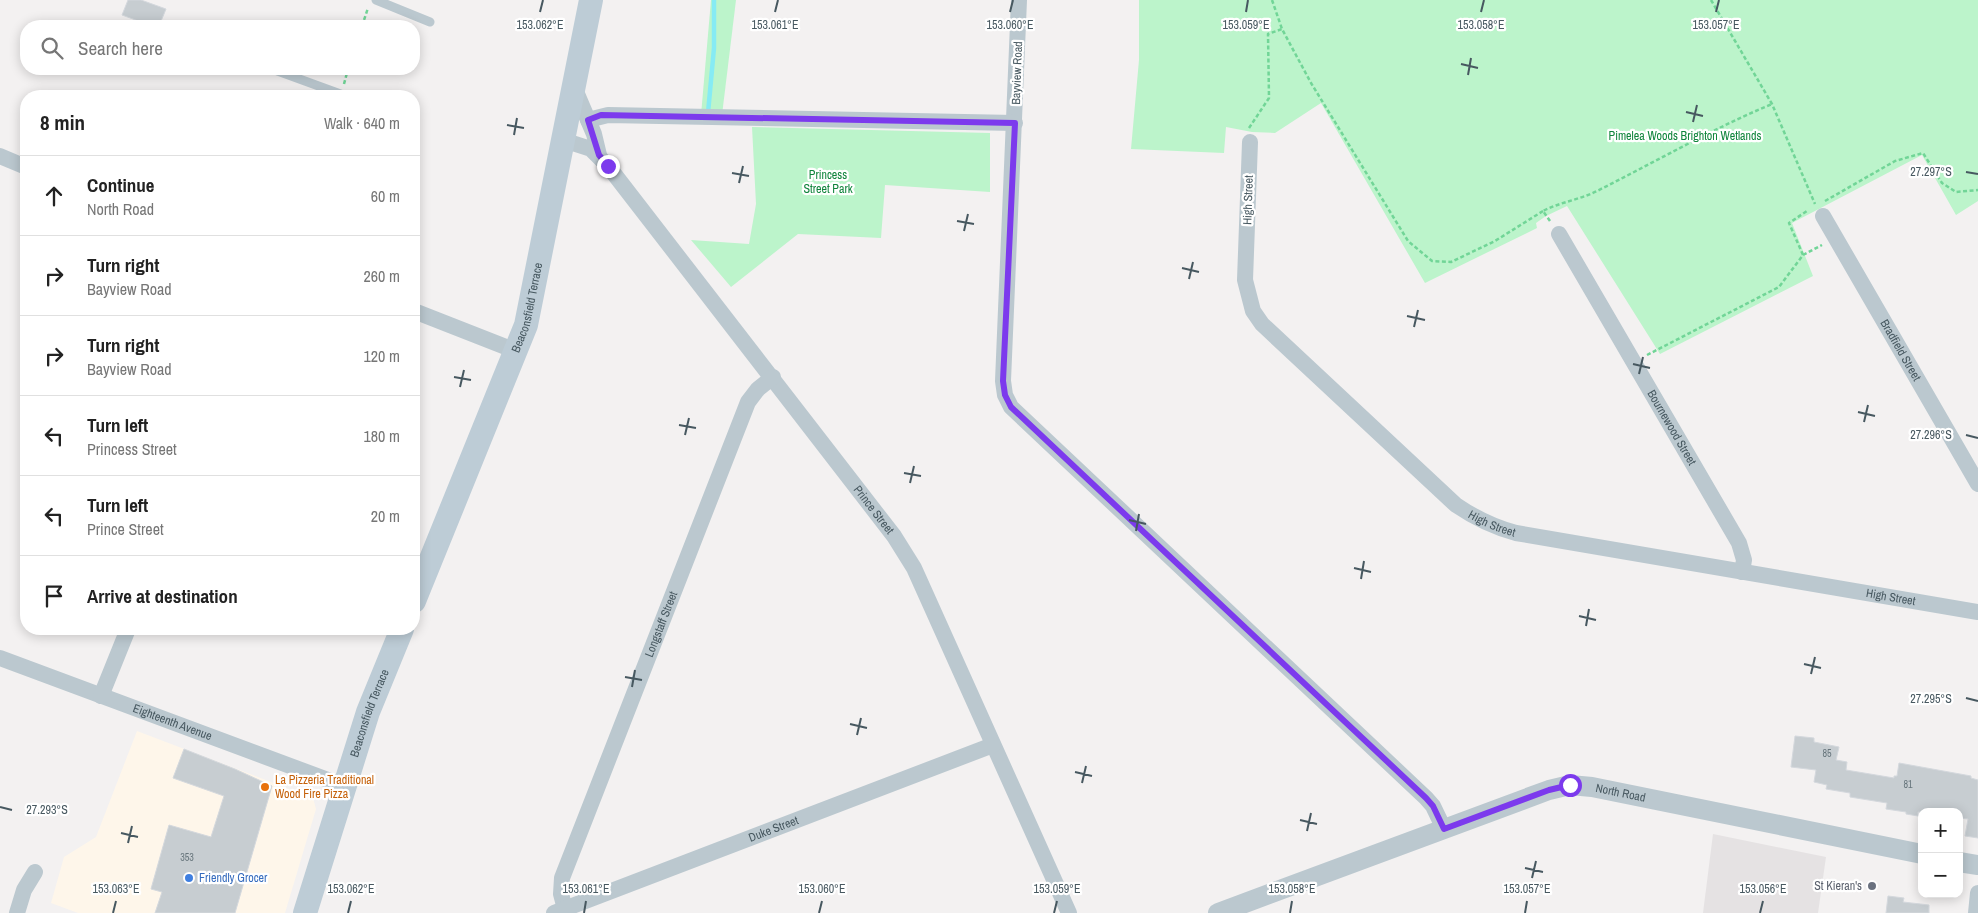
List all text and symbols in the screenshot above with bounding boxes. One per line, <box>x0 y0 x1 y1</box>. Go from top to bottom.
text: 153.062°E <box>517 17 563 33</box>
text: 153.061°E <box>752 17 798 33</box>
text: 153.060°E <box>987 17 1033 33</box>
text: 153.059°E <box>1223 17 1269 33</box>
text: 153.058°E <box>1458 17 1504 33</box>
text: 153.057°E <box>1693 17 1739 33</box>
search box <box>20 20 420 75</box>
icon: search <box>38 34 66 62</box>
text: Search here <box>78 35 163 61</box>
street label: Bayview Road <box>1008 41 1026 105</box>
text: 8 min <box>40 108 85 137</box>
text: Walk · 640 m <box>324 112 400 134</box>
park label: Pimelea Woods Brighton Wetlands <box>1609 128 1761 144</box>
route end <box>597 155 620 178</box>
text: 27.297°S <box>1910 164 1952 180</box>
park label: Princess Street Park <box>803 167 853 197</box>
text: Continue <box>87 172 155 198</box>
street label: High Street <box>1239 175 1257 225</box>
icon: ahead <box>40 182 68 210</box>
text: 60 m <box>371 185 400 207</box>
text: North Road <box>87 198 154 220</box>
text: Turn right <box>87 252 159 278</box>
street label: Beaconsfield Terrace <box>508 261 546 355</box>
icon: right <box>40 262 68 290</box>
text: 260 m <box>364 265 400 287</box>
text: Bayview Road <box>87 278 172 300</box>
street label: Bradfield Street <box>1877 317 1925 384</box>
text: Turn right <box>87 332 159 358</box>
icon: right <box>40 342 68 370</box>
text: 120 m <box>364 345 400 367</box>
text: Bayview Road <box>87 358 172 380</box>
street label: Bournewood Street <box>1644 387 1700 468</box>
text: Turn left <box>87 412 148 438</box>
icon: left <box>40 422 68 450</box>
text: 180 m <box>364 425 400 447</box>
text: 27.296°S <box>1910 427 1952 443</box>
text: Princess Street <box>87 438 177 460</box>
street label: Prince Street <box>850 482 898 538</box>
text: Turn left <box>87 492 148 518</box>
icon: left <box>40 502 68 530</box>
text: 20 m <box>371 505 400 527</box>
street label: High Street <box>1465 507 1517 541</box>
text: Prince Street <box>87 518 164 540</box>
icon: arrive <box>40 582 68 610</box>
text: Arrive at destination <box>87 583 238 609</box>
street label: High Street <box>1865 585 1917 609</box>
street label: Longstaff Street <box>641 589 681 660</box>
street label: Beaconsfield Terrace <box>346 667 393 759</box>
text: 27.295°S <box>1910 691 1952 707</box>
street label: Eighteenth Avenue <box>131 700 214 744</box>
house number: 85 <box>1822 747 1832 760</box>
place label: La Pizzeria Traditional Wood Fire Pizza <box>275 772 374 802</box>
route start <box>1559 774 1582 797</box>
house number: 81 <box>1903 778 1913 791</box>
street label: North Road <box>1594 780 1647 806</box>
marker: La Pizzeria Traditional Wood Fire Pizza <box>259 781 271 793</box>
text: 27.293°S <box>26 802 68 818</box>
map controls <box>1918 808 1963 898</box>
button: + <box>1918 808 1963 853</box>
street label: Duke Street <box>746 812 801 846</box>
house number: 353 <box>180 851 194 864</box>
button: − <box>1918 853 1963 898</box>
place label: Friendly Grocer <box>199 870 268 886</box>
marker: Friendly Grocer <box>183 872 195 884</box>
place label: St Kieran's <box>1814 878 1862 894</box>
marker: St Kieran's <box>1866 880 1878 892</box>
text: 153.063°E <box>93 881 139 897</box>
text: 153.062°E <box>328 881 374 897</box>
text: 153.061°E <box>563 881 609 897</box>
text: 153.060°E <box>799 881 845 897</box>
text: 153.059°E <box>1034 881 1080 897</box>
text: 153.058°E <box>1269 881 1315 897</box>
text: 153.057°E <box>1504 881 1550 897</box>
text: 153.056°E <box>1740 881 1786 897</box>

